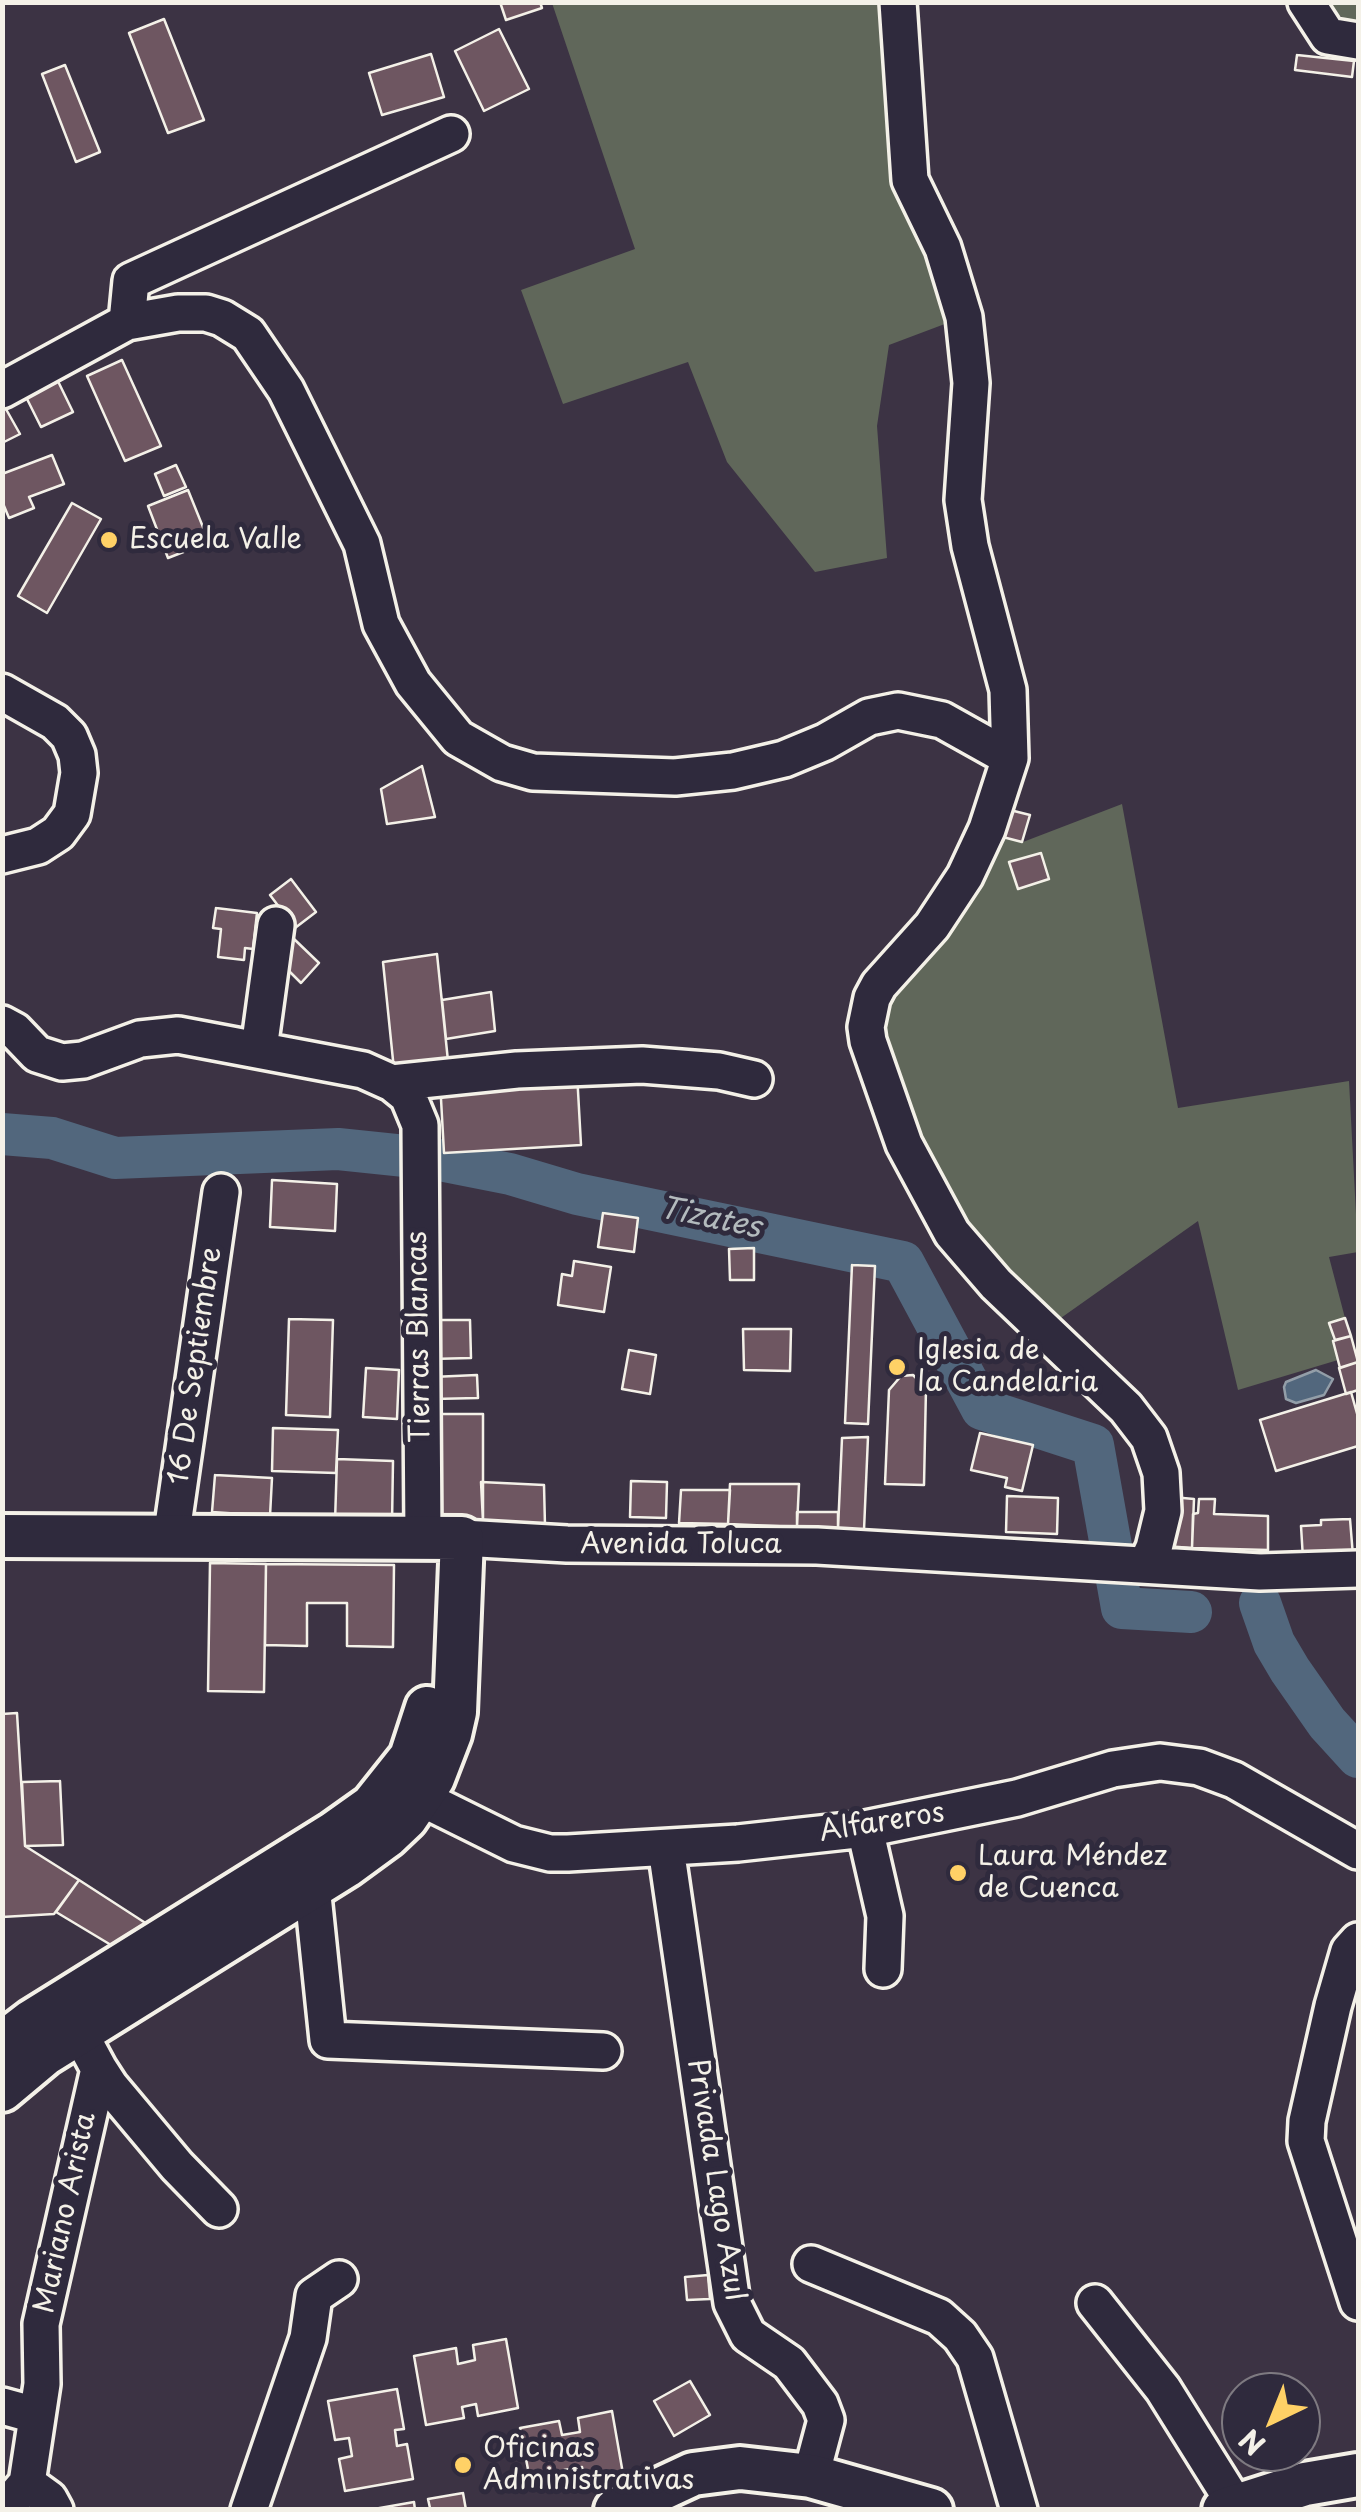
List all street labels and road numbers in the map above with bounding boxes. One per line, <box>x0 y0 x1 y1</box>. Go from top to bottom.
street label: Tierras Blancas <box>401 1231 439 1443</box>
street label: 16 De Septiembre <box>163 1245 229 1487</box>
street label: Avenida Toluca <box>580 1528 782 1562</box>
street label: Alfareros <box>817 1797 947 1849</box>
street label: Privada Lago Azul <box>679 2057 751 2303</box>
street label: Mariano Arista <box>28 2109 104 2317</box>

